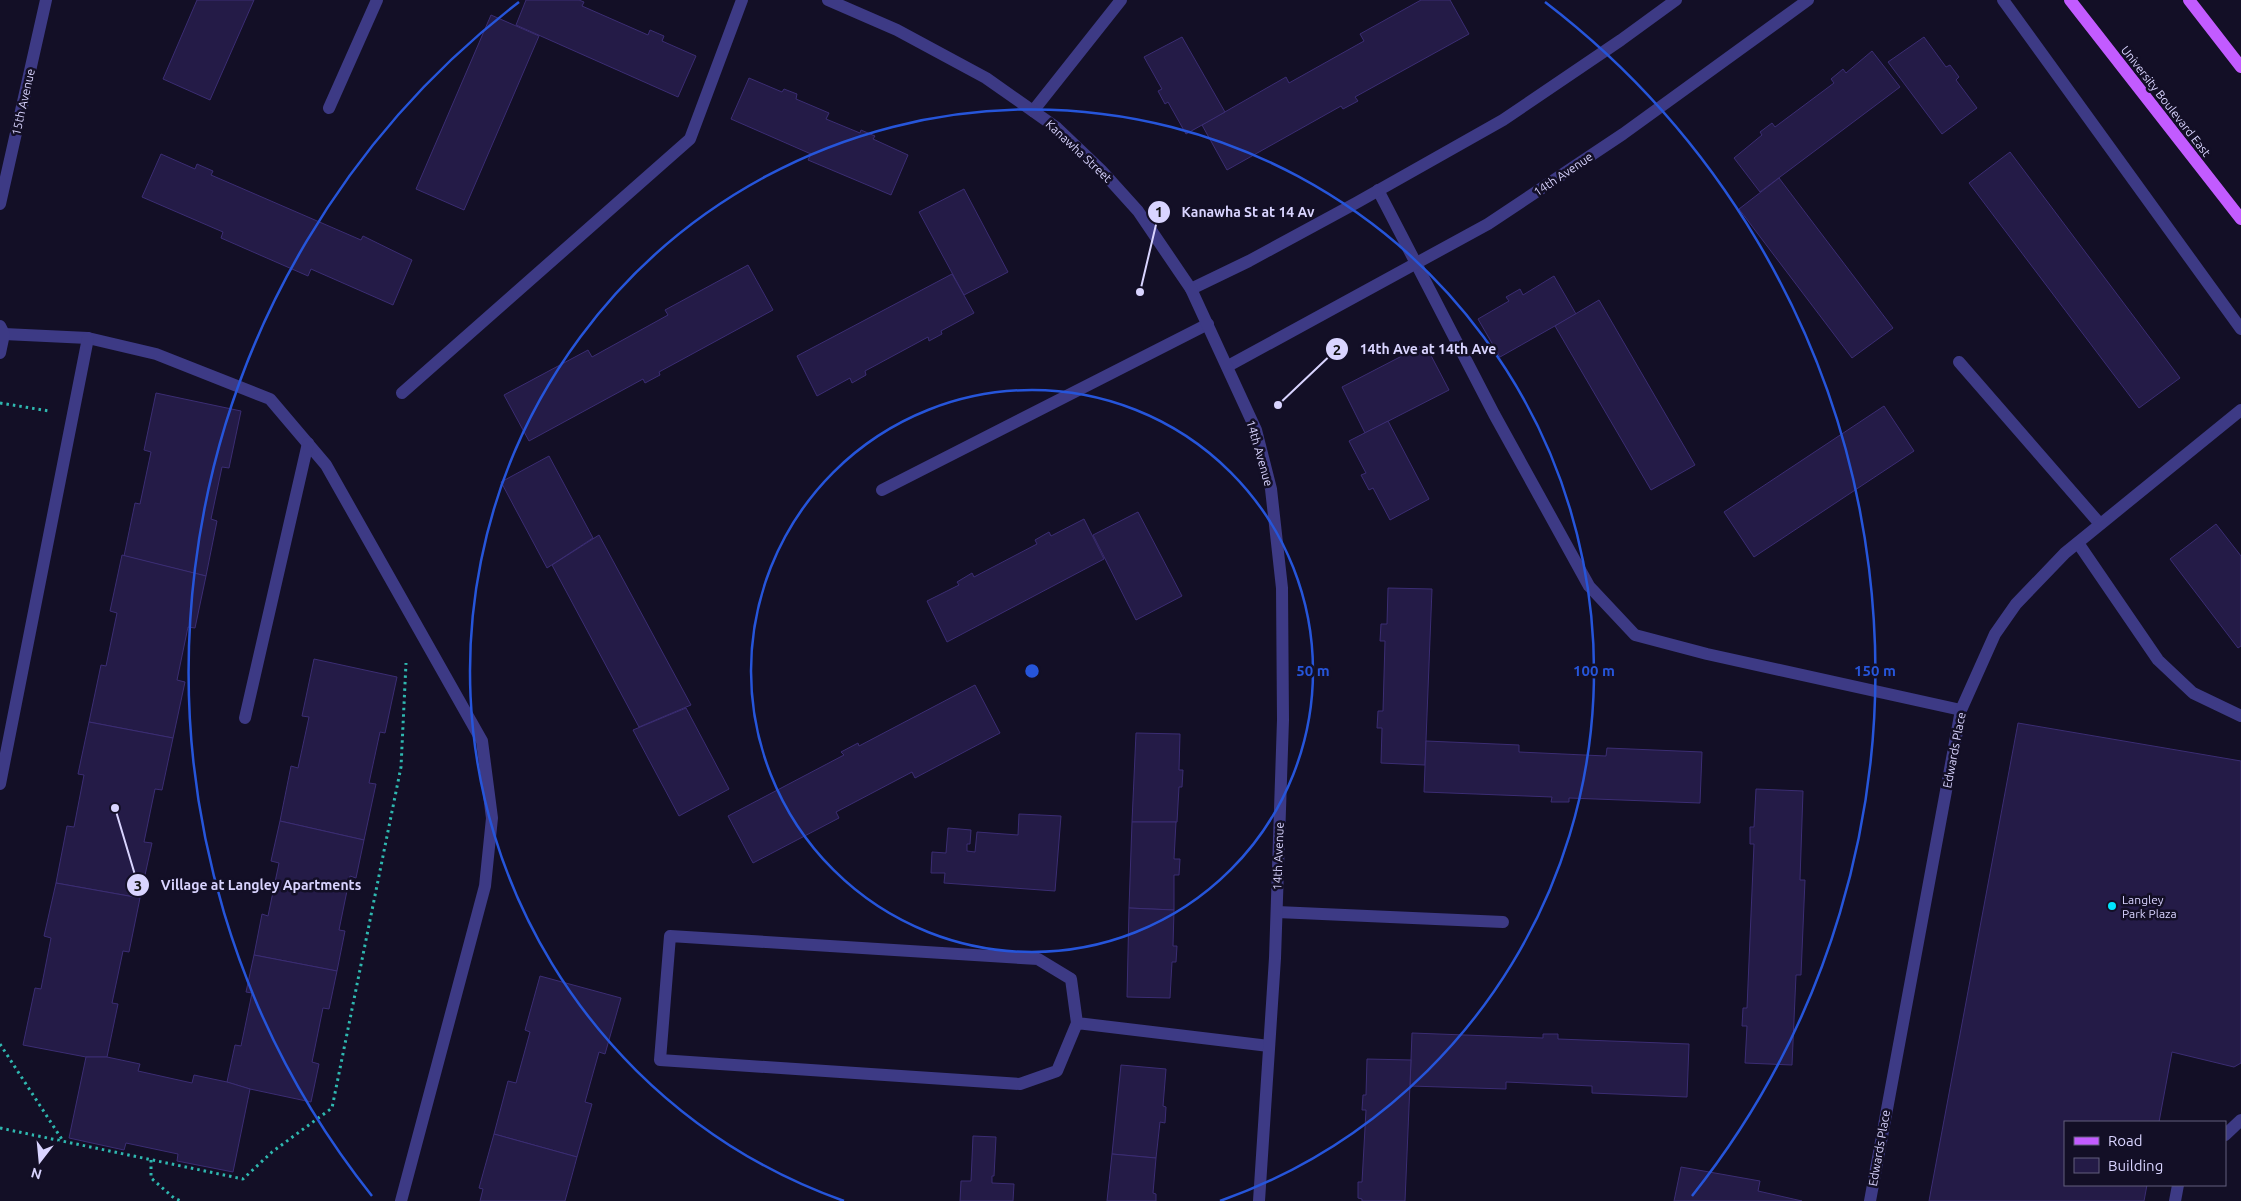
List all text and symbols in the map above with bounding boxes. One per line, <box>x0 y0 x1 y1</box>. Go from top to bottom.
street label: University Boulevard East <box>2119 43 2213 159</box>
street label: 15th Avenue <box>9 67 37 137</box>
street label: Kanawha Street <box>1043 117 1115 185</box>
street label: 14th Avenue <box>1531 150 1595 198</box>
callout: Kanawha St at 14 Av <box>1146 198 1324 227</box>
text: 1 <box>1155 203 1163 220</box>
text: Kanawha St at 14 Av <box>1182 204 1315 220</box>
callout: 14th Ave at 14th Ave <box>1324 335 1506 364</box>
text: 2 <box>1333 341 1341 358</box>
text: 14th Ave at 14th Ave <box>1360 341 1496 357</box>
street label: 14th Avenue <box>1244 418 1276 488</box>
centre of rings <box>1023 662 1041 680</box>
text: 50 m <box>1296 662 1330 679</box>
text: 100 m <box>1573 662 1615 679</box>
text: 150 m <box>1854 662 1896 679</box>
street label: Edwards Place <box>1940 711 1968 789</box>
street label: 14th Avenue <box>1270 822 1286 890</box>
callout: Village at Langley Apartments <box>126 871 371 900</box>
text: 3 <box>134 877 142 894</box>
text: Village at Langley Apartments <box>161 877 362 893</box>
place label: Langley Park Plaza <box>2122 893 2177 920</box>
marker: Langley Park Plaza <box>2106 900 2118 912</box>
street label: Edwards Place <box>1866 1109 1892 1187</box>
legend <box>2064 1121 2226 1186</box>
text: Road <box>2108 1132 2143 1149</box>
north arrow <box>15 1136 65 1186</box>
text: Building <box>2108 1157 2163 1174</box>
text: N <box>29 1164 44 1183</box>

